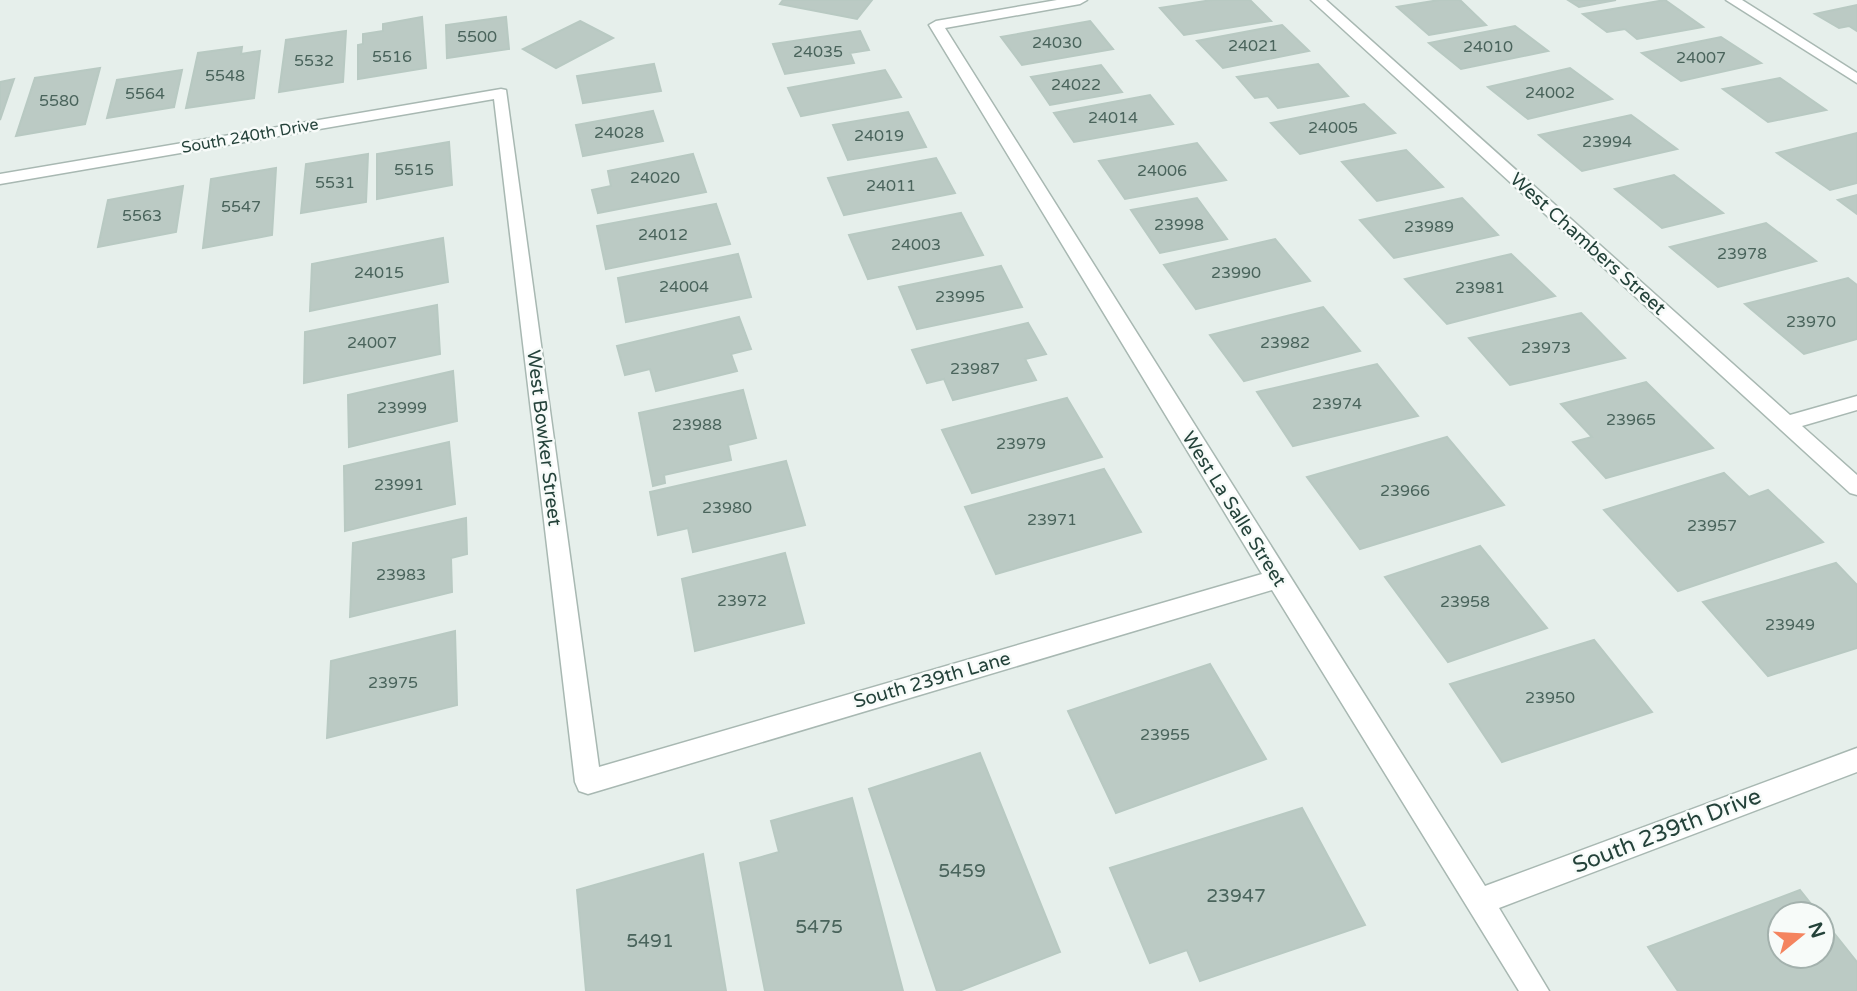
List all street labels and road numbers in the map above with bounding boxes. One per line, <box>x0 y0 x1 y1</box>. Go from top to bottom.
street label: South 240th Drive <box>180 114 320 158</box>
street label: West Chambers Street <box>1506 168 1670 320</box>
street label: West Bowker Street <box>522 349 566 527</box>
street label: West La Salle Street <box>1177 427 1291 591</box>
street label: South 239th Lane <box>851 647 1013 713</box>
street label: South 239th Drive <box>1569 782 1765 880</box>

